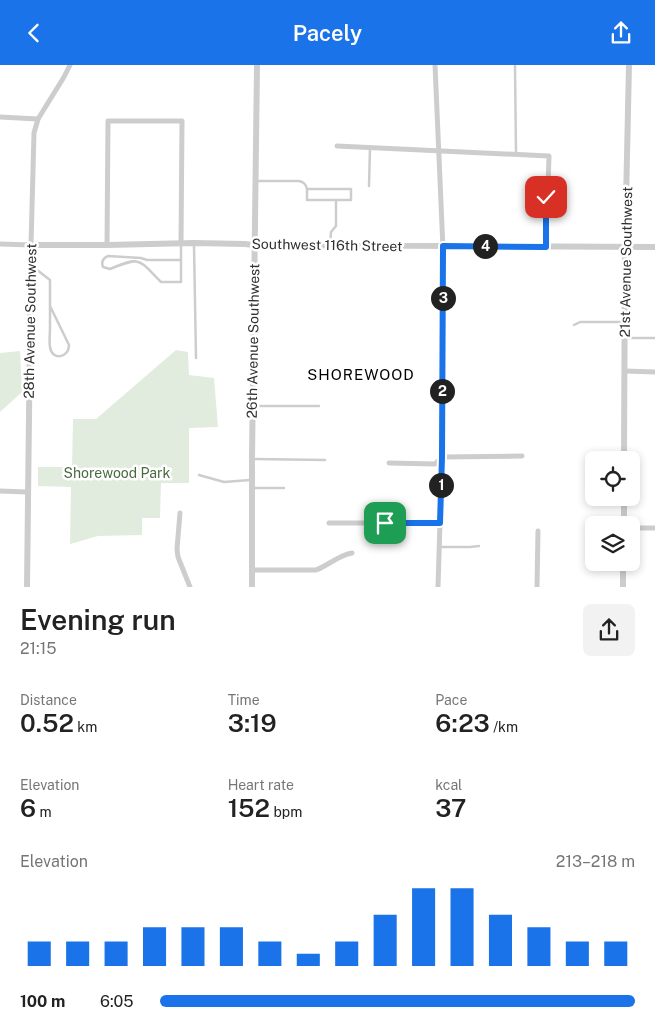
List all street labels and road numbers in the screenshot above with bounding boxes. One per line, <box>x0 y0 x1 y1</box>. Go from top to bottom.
street label: 21st Avenue Southwest <box>617 186 635 338</box>
street label: Southwest 116th Street <box>251 236 403 254</box>
street label: 28th Avenue Southwest <box>21 243 39 399</box>
street label: 26th Avenue Southwest <box>244 263 262 419</box>

